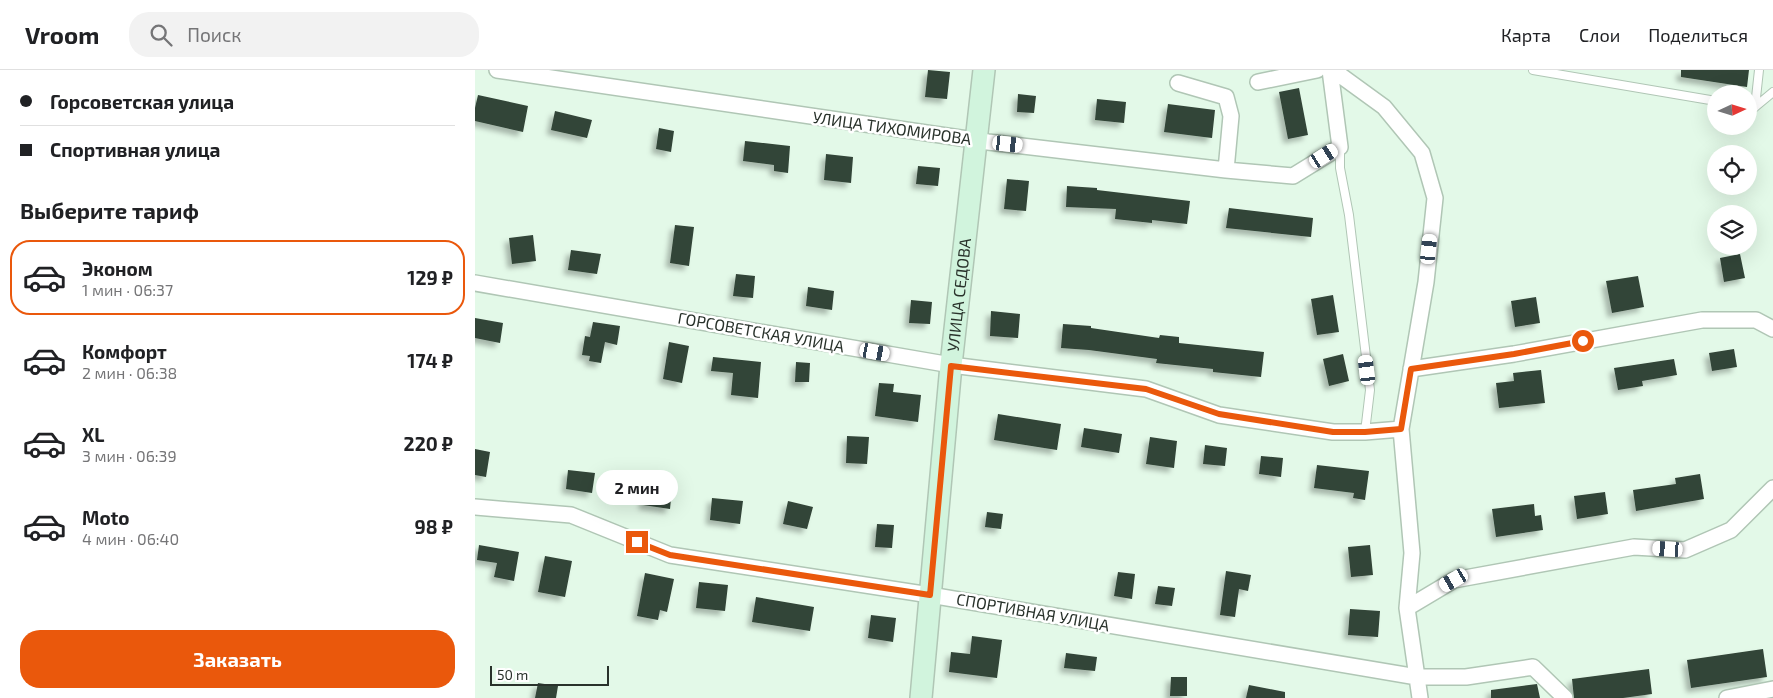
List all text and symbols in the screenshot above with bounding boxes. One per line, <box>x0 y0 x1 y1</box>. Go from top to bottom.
search box <box>129 12 479 57</box>
text: Vroom <box>25 20 99 49</box>
icon: search <box>147 21 175 49</box>
text: Поиск <box>187 23 242 46</box>
text: Карта <box>1501 24 1551 46</box>
text: Слои <box>1579 24 1620 46</box>
text: Поделиться <box>1648 24 1748 46</box>
north arrow <box>1707 85 1757 135</box>
map controls <box>1707 85 1757 255</box>
text: Горсоветская улица <box>50 90 234 113</box>
street label: УЛИЦА ТИХОМИРОВА <box>812 107 973 148</box>
car <box>992 135 1023 153</box>
text: Спортивная улица <box>50 138 220 161</box>
car <box>1307 142 1340 170</box>
button: locate <box>1707 145 1757 195</box>
text: Выберите тариф <box>20 197 199 223</box>
button: layers <box>1707 205 1757 255</box>
car <box>1419 233 1438 265</box>
street label: УЛИЦА СЕДОВА <box>943 237 974 352</box>
icon: car <box>22 255 67 300</box>
text: Эконом <box>82 257 153 280</box>
text: 129 ₽ <box>407 266 453 289</box>
text: 1 мин · 06:37 <box>82 280 173 299</box>
street label: ГОРСОВЕТСКАЯ УЛИЦА <box>676 308 846 356</box>
route start <box>1572 330 1594 352</box>
icon: car <box>22 338 67 383</box>
text: Комфорт <box>82 340 167 363</box>
car <box>858 342 891 362</box>
text: 174 ₽ <box>407 349 453 372</box>
car <box>1357 354 1376 386</box>
text: 2 мин · 06:38 <box>82 363 177 382</box>
icon: car <box>22 421 67 466</box>
text: XL <box>82 423 104 446</box>
text: 220 ₽ <box>404 432 453 455</box>
text: 3 мин · 06:39 <box>82 446 177 465</box>
callout: 2 мин <box>596 470 678 504</box>
text: 2 мин <box>615 478 659 497</box>
icon: car <box>22 504 67 549</box>
text: Moto <box>82 506 130 529</box>
text: 98 ₽ <box>415 515 453 538</box>
text: 4 мин · 06:40 <box>82 529 179 548</box>
route end <box>626 531 648 553</box>
car <box>1652 541 1683 557</box>
car <box>1437 566 1470 594</box>
street label: СПОРТИВНАЯ УЛИЦА <box>955 589 1111 634</box>
button: Заказать <box>20 630 455 688</box>
scale bar <box>490 663 609 686</box>
text: 50 m <box>497 666 528 683</box>

